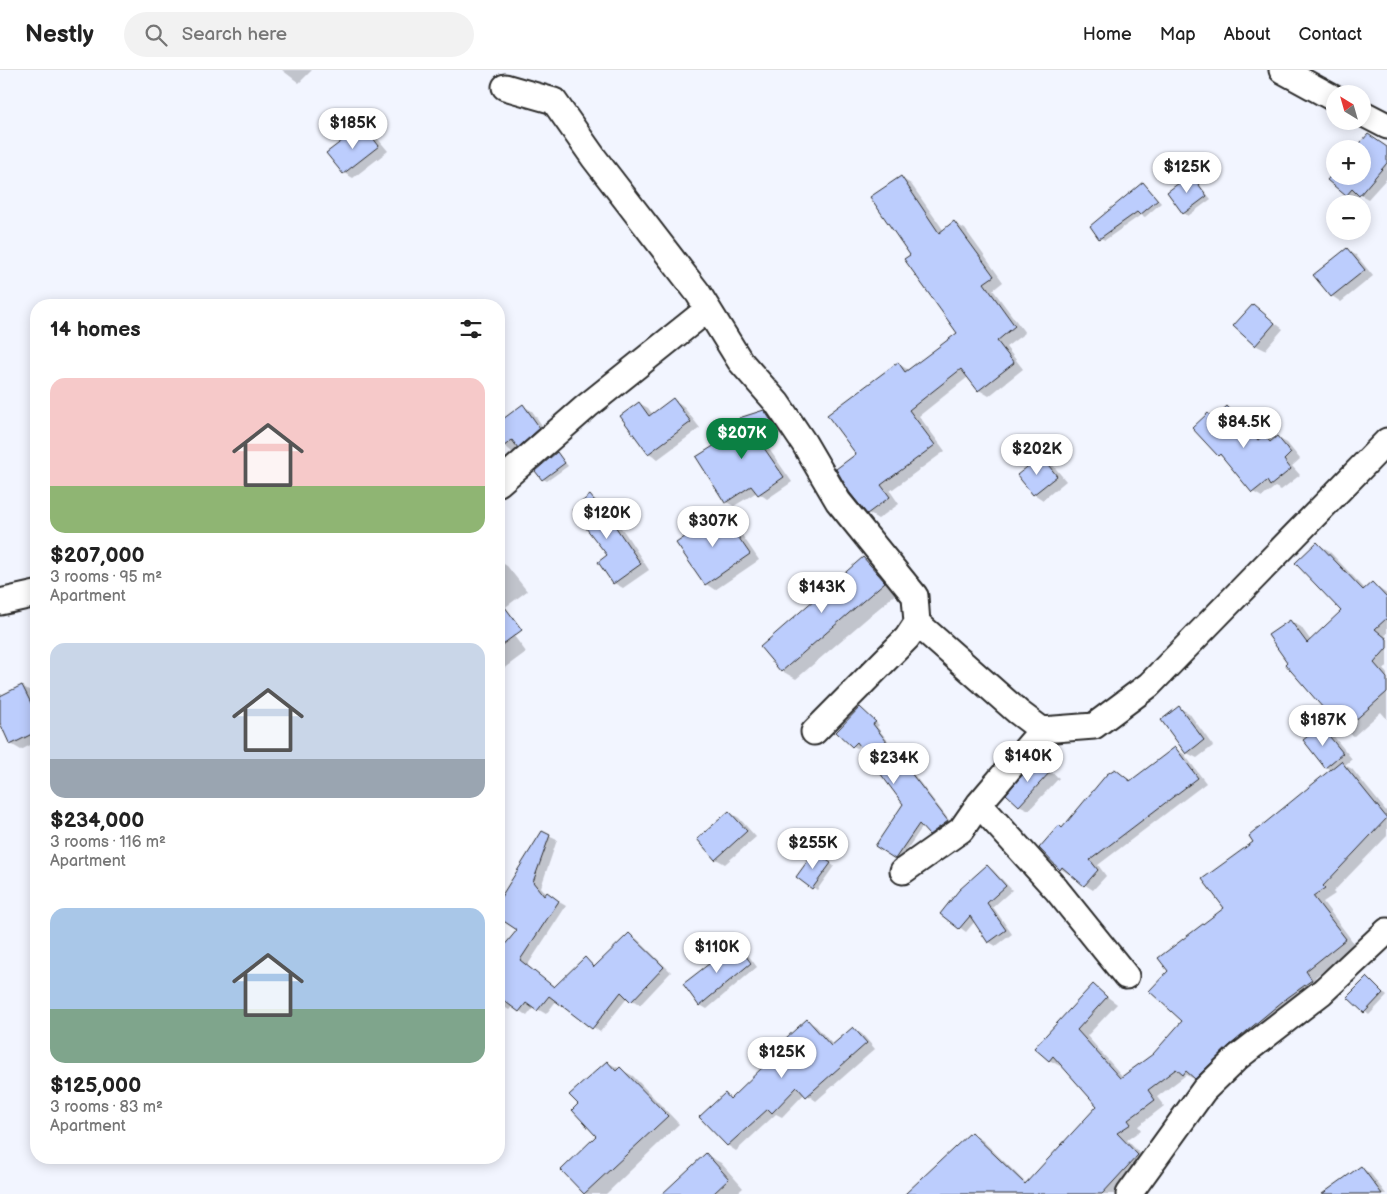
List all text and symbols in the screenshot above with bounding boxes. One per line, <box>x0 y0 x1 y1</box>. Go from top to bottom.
search box <box>124 12 474 57</box>
text: Nestly <box>25 20 94 49</box>
icon: search <box>142 21 170 49</box>
text: Search here <box>182 23 287 46</box>
text: Home <box>1083 24 1132 45</box>
text: Map <box>1160 24 1196 45</box>
text: About <box>1224 24 1271 45</box>
text: Contact <box>1299 24 1362 45</box>
north arrow <box>1326 85 1371 130</box>
map controls <box>1326 85 1371 240</box>
pin: $185K <box>318 108 388 150</box>
text: $185K <box>329 114 377 133</box>
button: + <box>1326 140 1371 185</box>
pin: $125K <box>1152 152 1222 194</box>
text: $125K <box>1164 158 1210 177</box>
button: − <box>1326 195 1371 240</box>
icon: filters <box>457 315 485 343</box>
text: 14 homes <box>50 317 141 342</box>
pin: $84.5K <box>1203 406 1285 449</box>
icon: home <box>223 410 313 500</box>
text: $84.5K <box>1217 413 1271 432</box>
pin: $207K <box>707 418 777 460</box>
text: $207K <box>717 424 767 443</box>
pin: $202K <box>1002 434 1072 476</box>
text: $202K <box>1012 440 1062 459</box>
pin: $120K <box>572 498 642 540</box>
text: $120K <box>583 504 631 523</box>
pin: $307K <box>678 506 748 548</box>
text: $307K <box>688 512 738 531</box>
text: $207,000 <box>50 543 145 568</box>
text: 3 rooms · 95 m² <box>50 568 162 587</box>
pin: $143K <box>787 572 857 614</box>
text: $143K <box>799 578 845 597</box>
text: Apartment <box>50 587 126 606</box>
icon: home <box>223 675 313 765</box>
pin: $187K <box>1288 704 1358 747</box>
text: $187K <box>1300 711 1346 730</box>
pin: $140K <box>993 740 1063 783</box>
pin: $234K <box>859 742 929 785</box>
text: $140K <box>1004 747 1052 766</box>
text: $234K <box>869 749 919 768</box>
text: $234,000 <box>50 808 144 833</box>
pin: $255K <box>778 828 848 870</box>
text: 3 rooms · 116 m² <box>50 833 166 852</box>
text: $255K <box>788 834 838 853</box>
text: Apartment <box>50 852 126 871</box>
pin: $110K <box>682 932 752 974</box>
text: $110K <box>695 938 739 957</box>
icon: home <box>223 940 313 1030</box>
pin: $125K <box>747 1036 817 1079</box>
text: $125K <box>759 1043 805 1062</box>
text: $125,000 <box>50 1073 141 1098</box>
text: 3 rooms · 83 m² <box>50 1098 163 1117</box>
text: Apartment <box>50 1117 126 1136</box>

